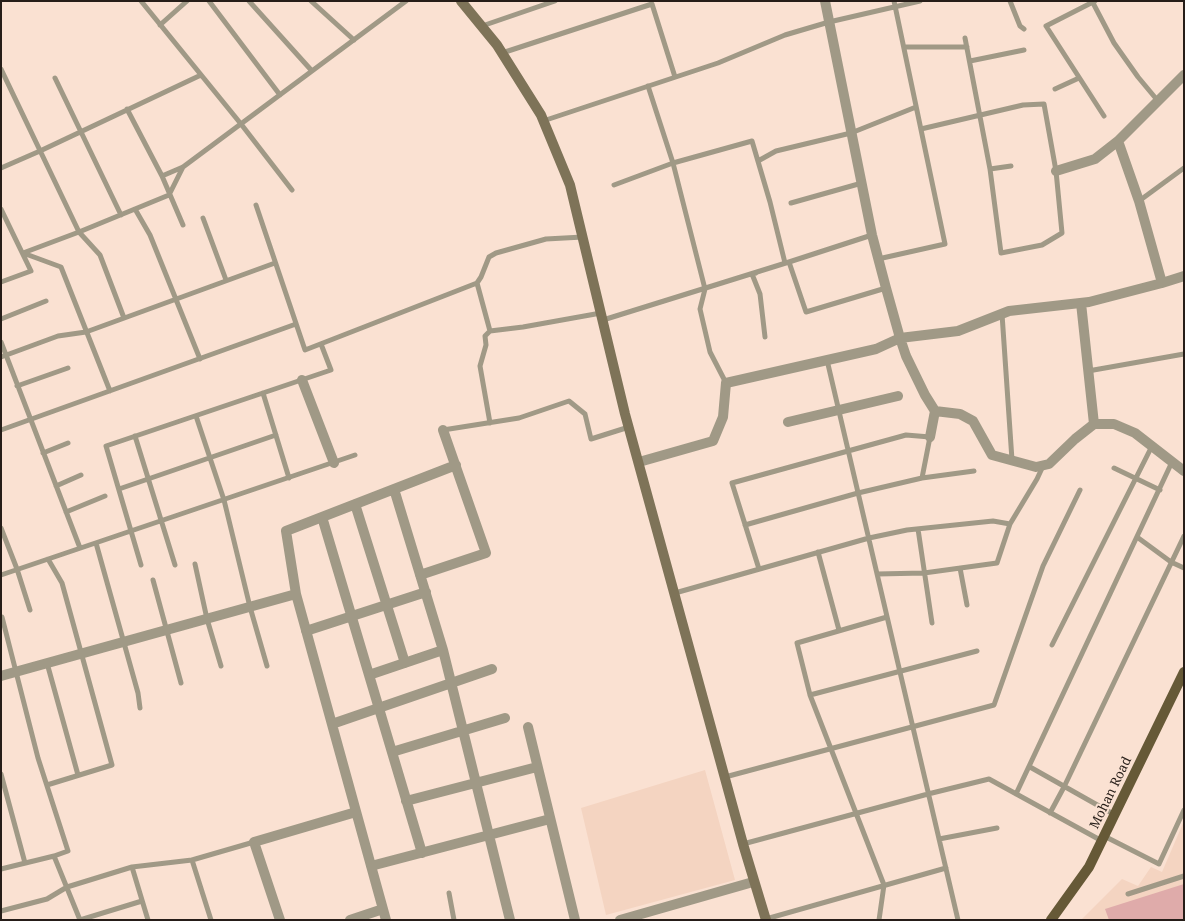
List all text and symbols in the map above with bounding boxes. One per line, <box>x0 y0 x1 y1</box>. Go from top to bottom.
street label: Mohan Road <box>1087 754 1135 832</box>

